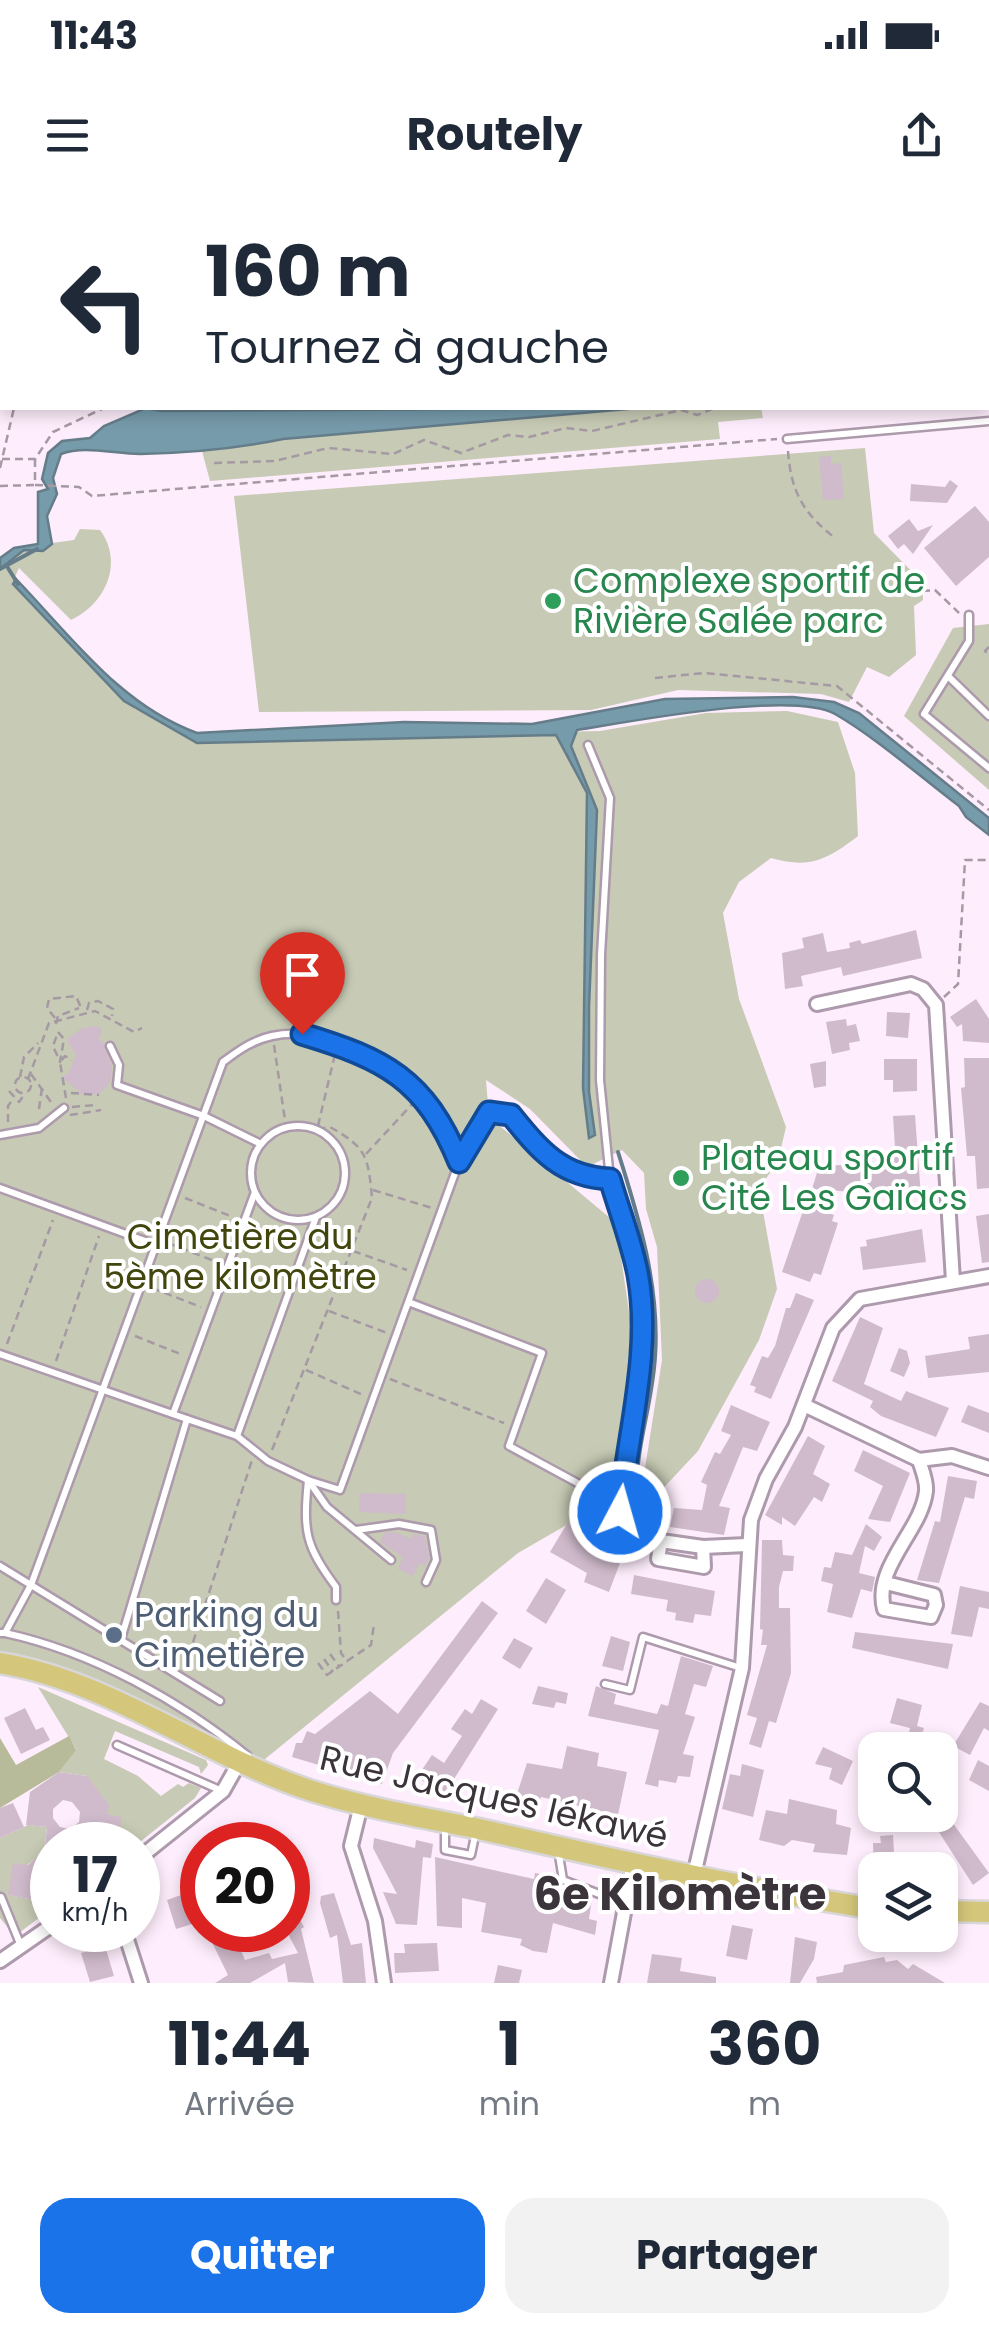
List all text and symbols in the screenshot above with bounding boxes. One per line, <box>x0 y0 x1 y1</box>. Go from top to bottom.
text: 11:43 <box>50 9 138 62</box>
text: Routely <box>406 103 583 166</box>
icon: menu <box>40 108 95 163</box>
icon: share <box>894 108 949 163</box>
text: 160 m <box>205 222 411 321</box>
icon: left <box>40 240 170 370</box>
text: Tournez à gauche <box>205 316 609 379</box>
place label: Complexe sportif de Rivière Salée parc <box>573 556 925 645</box>
marker: Complexe sportif de Rivière Salée parc <box>542 590 564 612</box>
pin <box>260 932 345 1035</box>
icon: arrive <box>275 947 330 1002</box>
place label: Plateau sportif Cité Les Gaïacs <box>701 1133 968 1222</box>
marker: Plateau sportif Cité Les Gaïacs <box>670 1167 692 1189</box>
park label: Cimetière du 5ème kilomètre <box>103 1212 377 1301</box>
position arrow <box>568 1460 672 1564</box>
place label: Parking du Cimetière <box>134 1590 319 1679</box>
marker: Parking du Cimetière <box>103 1624 125 1646</box>
map controls <box>858 1732 958 1952</box>
button: search <box>858 1732 958 1832</box>
street label: Rue Jacques Iékawé <box>315 1733 673 1860</box>
speed limit sign: 20 <box>180 1822 310 1952</box>
text: 17 <box>72 1839 118 1910</box>
button: layers <box>858 1852 958 1952</box>
district label: 6e Kilomètre <box>533 1863 827 1926</box>
text: km/h <box>62 1895 128 1930</box>
text: 11:44 <box>168 2002 311 2086</box>
text: 1 <box>498 2002 521 2086</box>
text: 360 <box>708 2002 821 2086</box>
text: Arrivée <box>184 2081 295 2126</box>
text: min <box>479 2081 540 2126</box>
text: m <box>748 2081 781 2126</box>
button: Quitter <box>40 2198 485 2313</box>
button: Partager <box>505 2198 949 2313</box>

